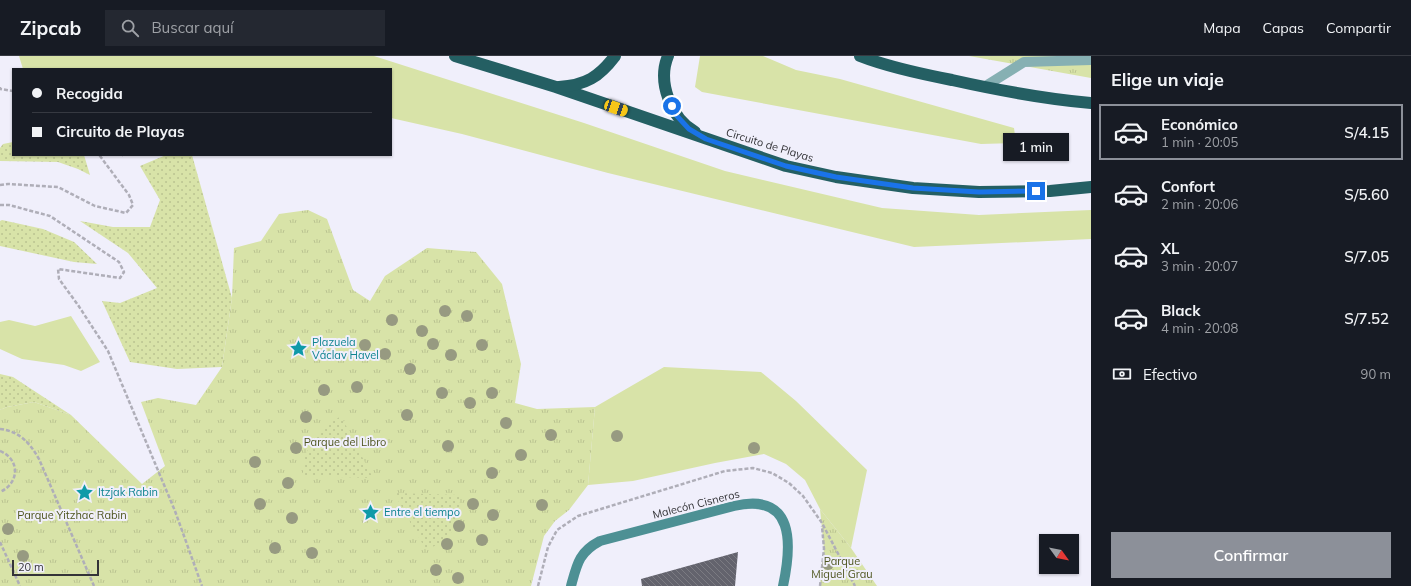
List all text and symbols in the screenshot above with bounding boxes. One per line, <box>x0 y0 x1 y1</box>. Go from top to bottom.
search box <box>105 10 385 46</box>
text: Zipcab <box>20 16 81 40</box>
icon: search <box>119 17 141 39</box>
text: Buscar aquí <box>151 18 234 37</box>
text: Mapa <box>1203 19 1241 37</box>
text: Capas <box>1263 19 1304 37</box>
text: Compartir <box>1326 19 1391 37</box>
text: Elige un viaje <box>1111 68 1224 91</box>
text: Recogida <box>56 84 123 103</box>
route start <box>663 97 681 115</box>
car <box>603 98 629 118</box>
icon: car <box>1113 114 1149 150</box>
text: Económico <box>1161 115 1238 134</box>
text: Circuito de Playas <box>56 122 185 141</box>
text: S/4.15 <box>1344 123 1389 142</box>
street label: Circuito de Playas <box>724 125 816 165</box>
callout: 1 min <box>1003 133 1069 161</box>
text: 1 min · 20:05 <box>1161 134 1238 150</box>
text: 1 min <box>1019 139 1053 155</box>
icon: car <box>1113 176 1149 212</box>
text: Confort <box>1161 177 1215 196</box>
route end <box>1027 182 1045 200</box>
text: S/5.60 <box>1344 185 1389 204</box>
text: 2 min · 20:06 <box>1161 196 1238 212</box>
icon: car <box>1113 238 1149 274</box>
text: XL <box>1161 239 1179 258</box>
text: S/7.05 <box>1344 247 1389 266</box>
text: 3 min · 20:07 <box>1161 258 1238 274</box>
icon: car <box>1113 300 1149 336</box>
text: Black <box>1161 301 1200 320</box>
text: S/7.52 <box>1344 309 1389 328</box>
text: 4 min · 20:08 <box>1161 320 1238 336</box>
place label: Plazuela Václav Havel <box>312 335 379 362</box>
place icon: Plazuela Václav Havel <box>289 338 309 358</box>
icon: cash <box>1111 363 1133 385</box>
text: Efectivo <box>1143 365 1197 384</box>
text: 90 m <box>1361 366 1391 382</box>
park label: Parque del Libro <box>304 435 386 449</box>
place icon: Itzjak Rabin <box>75 482 95 502</box>
place label: Itzjak Rabin <box>98 485 158 499</box>
street label: Malecón Cisneros <box>651 486 741 522</box>
place icon: Entre el tiempo <box>361 502 381 522</box>
place label: Entre el tiempo <box>384 505 460 519</box>
park label: Parque Yitzhac Rabin <box>17 508 127 522</box>
button: Confirmar <box>1111 532 1391 578</box>
north arrow <box>1039 534 1079 574</box>
map controls <box>1039 534 1079 574</box>
park label: Parque Miguel Grau <box>811 554 873 581</box>
scale bar <box>12 558 99 577</box>
text: 20 m <box>18 560 44 574</box>

